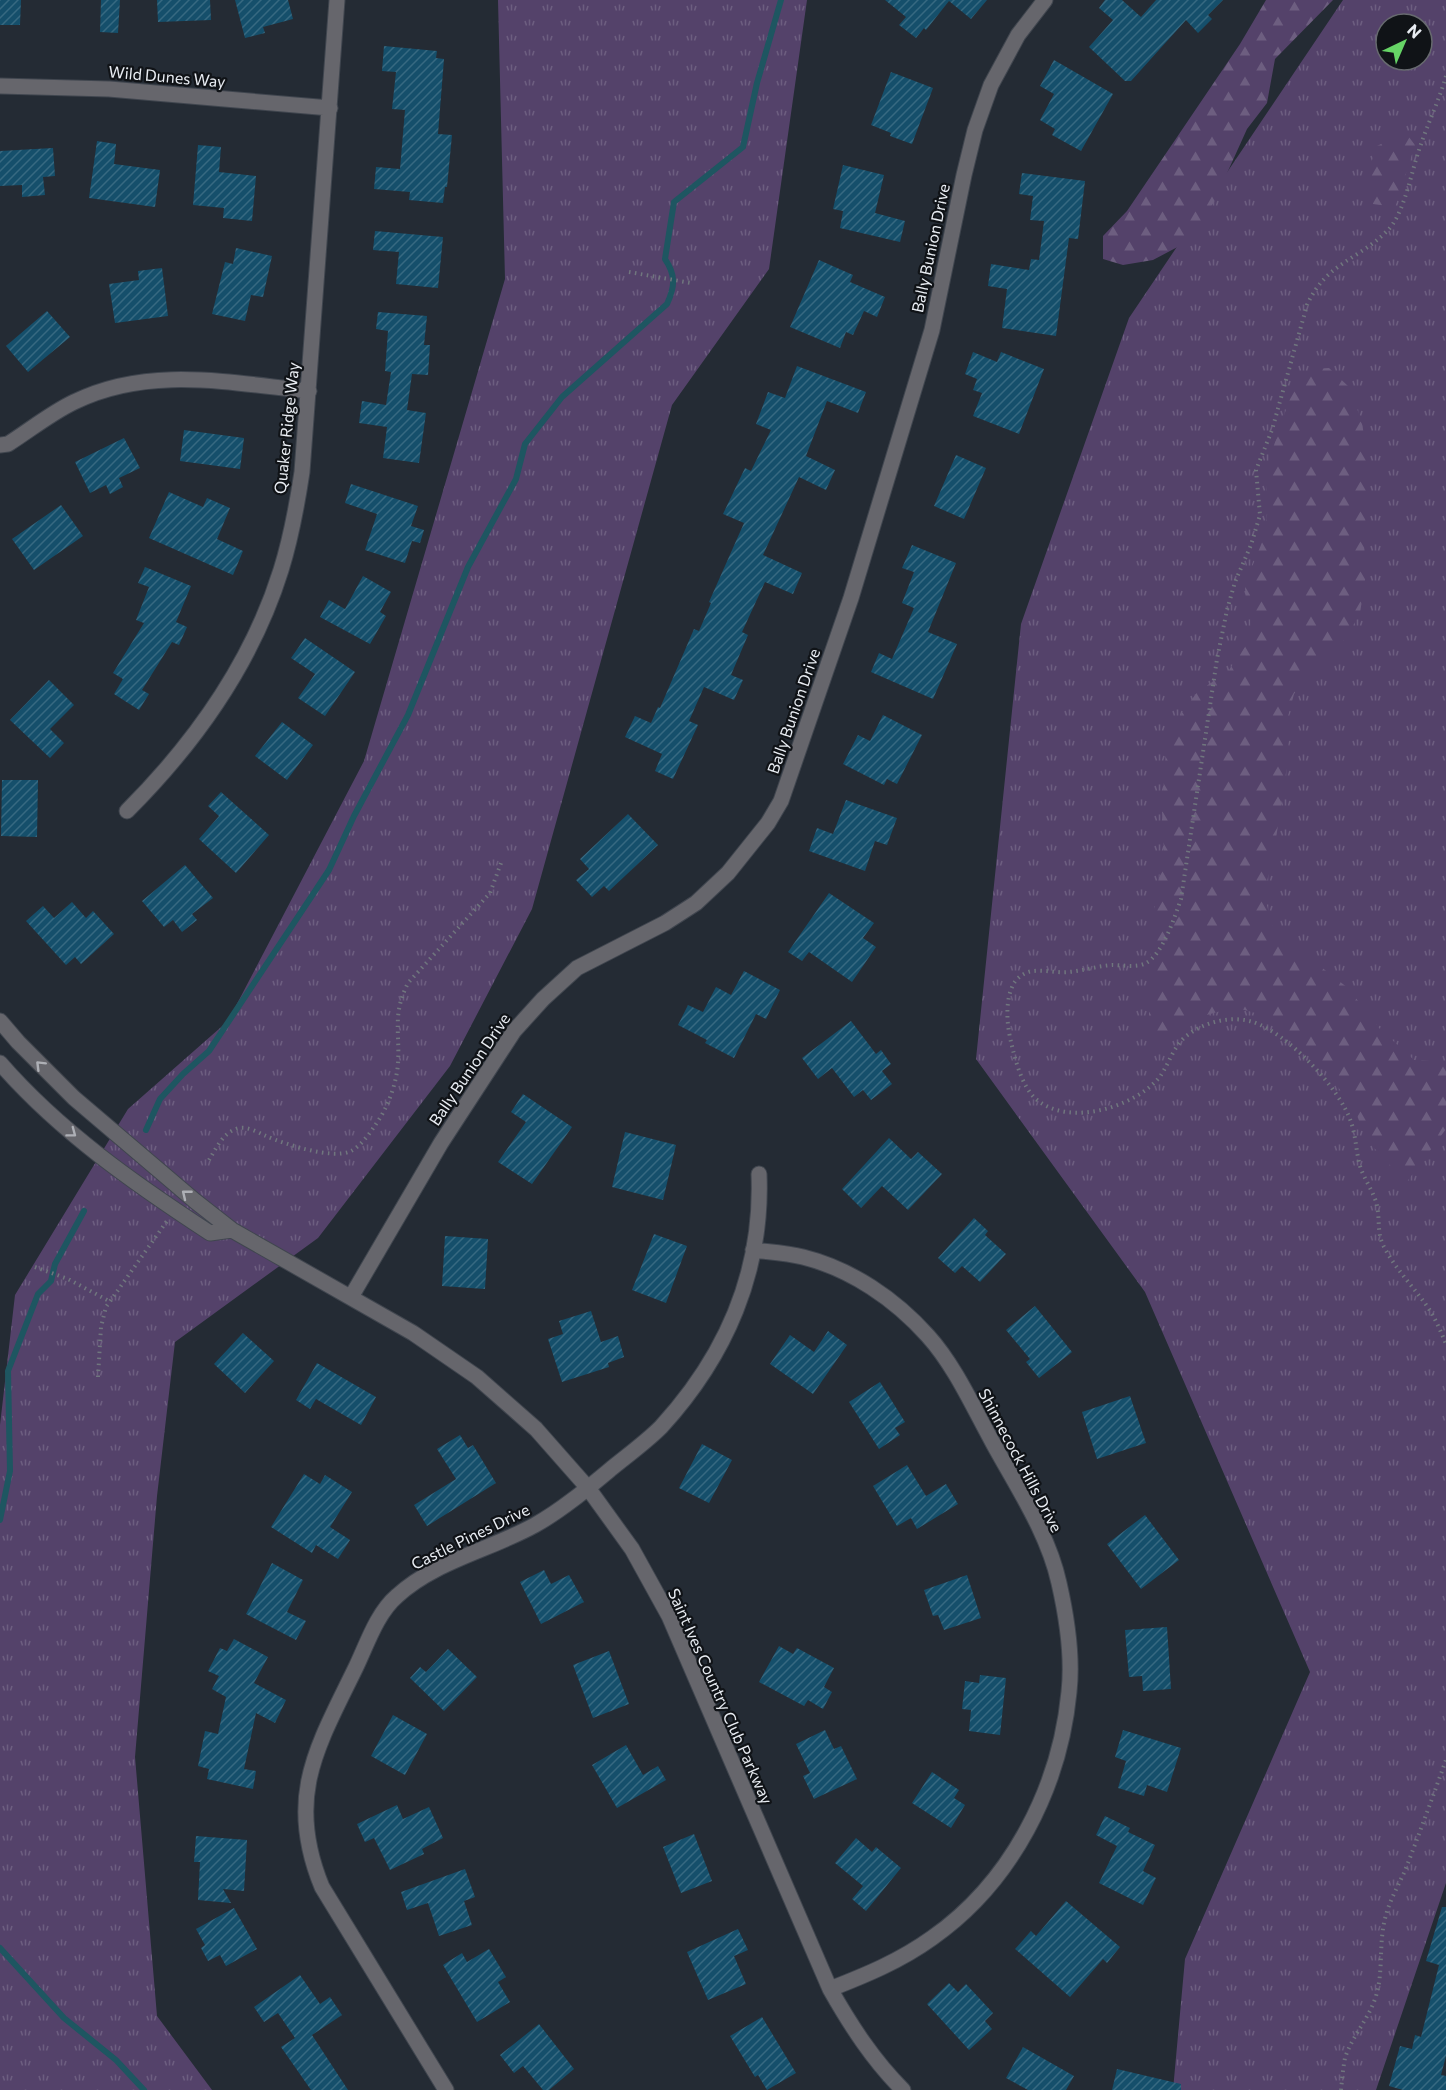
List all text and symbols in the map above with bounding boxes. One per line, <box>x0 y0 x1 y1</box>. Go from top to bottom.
north arrow <box>1374 12 1434 72</box>
text: N <box>1404 20 1426 42</box>
street label: Wild Dunes Way <box>108 61 226 91</box>
street label: Bally Bunion Drive <box>907 182 953 314</box>
street label: Quaker Ridge Way <box>270 361 302 495</box>
street label: Bally Bunion Drive <box>763 646 823 776</box>
street label: Bally Bunion Drive <box>424 1009 514 1129</box>
one-way arrow <box>37 1061 48 1072</box>
one-way arrow <box>65 1125 76 1136</box>
one-way arrow <box>182 1190 193 1201</box>
street label: Shinnecock Hills Drive <box>975 1385 1067 1535</box>
street label: Castle Pines Drive <box>408 1499 532 1573</box>
street label: Saint Ives Country Club Parkway <box>665 1585 777 1807</box>

